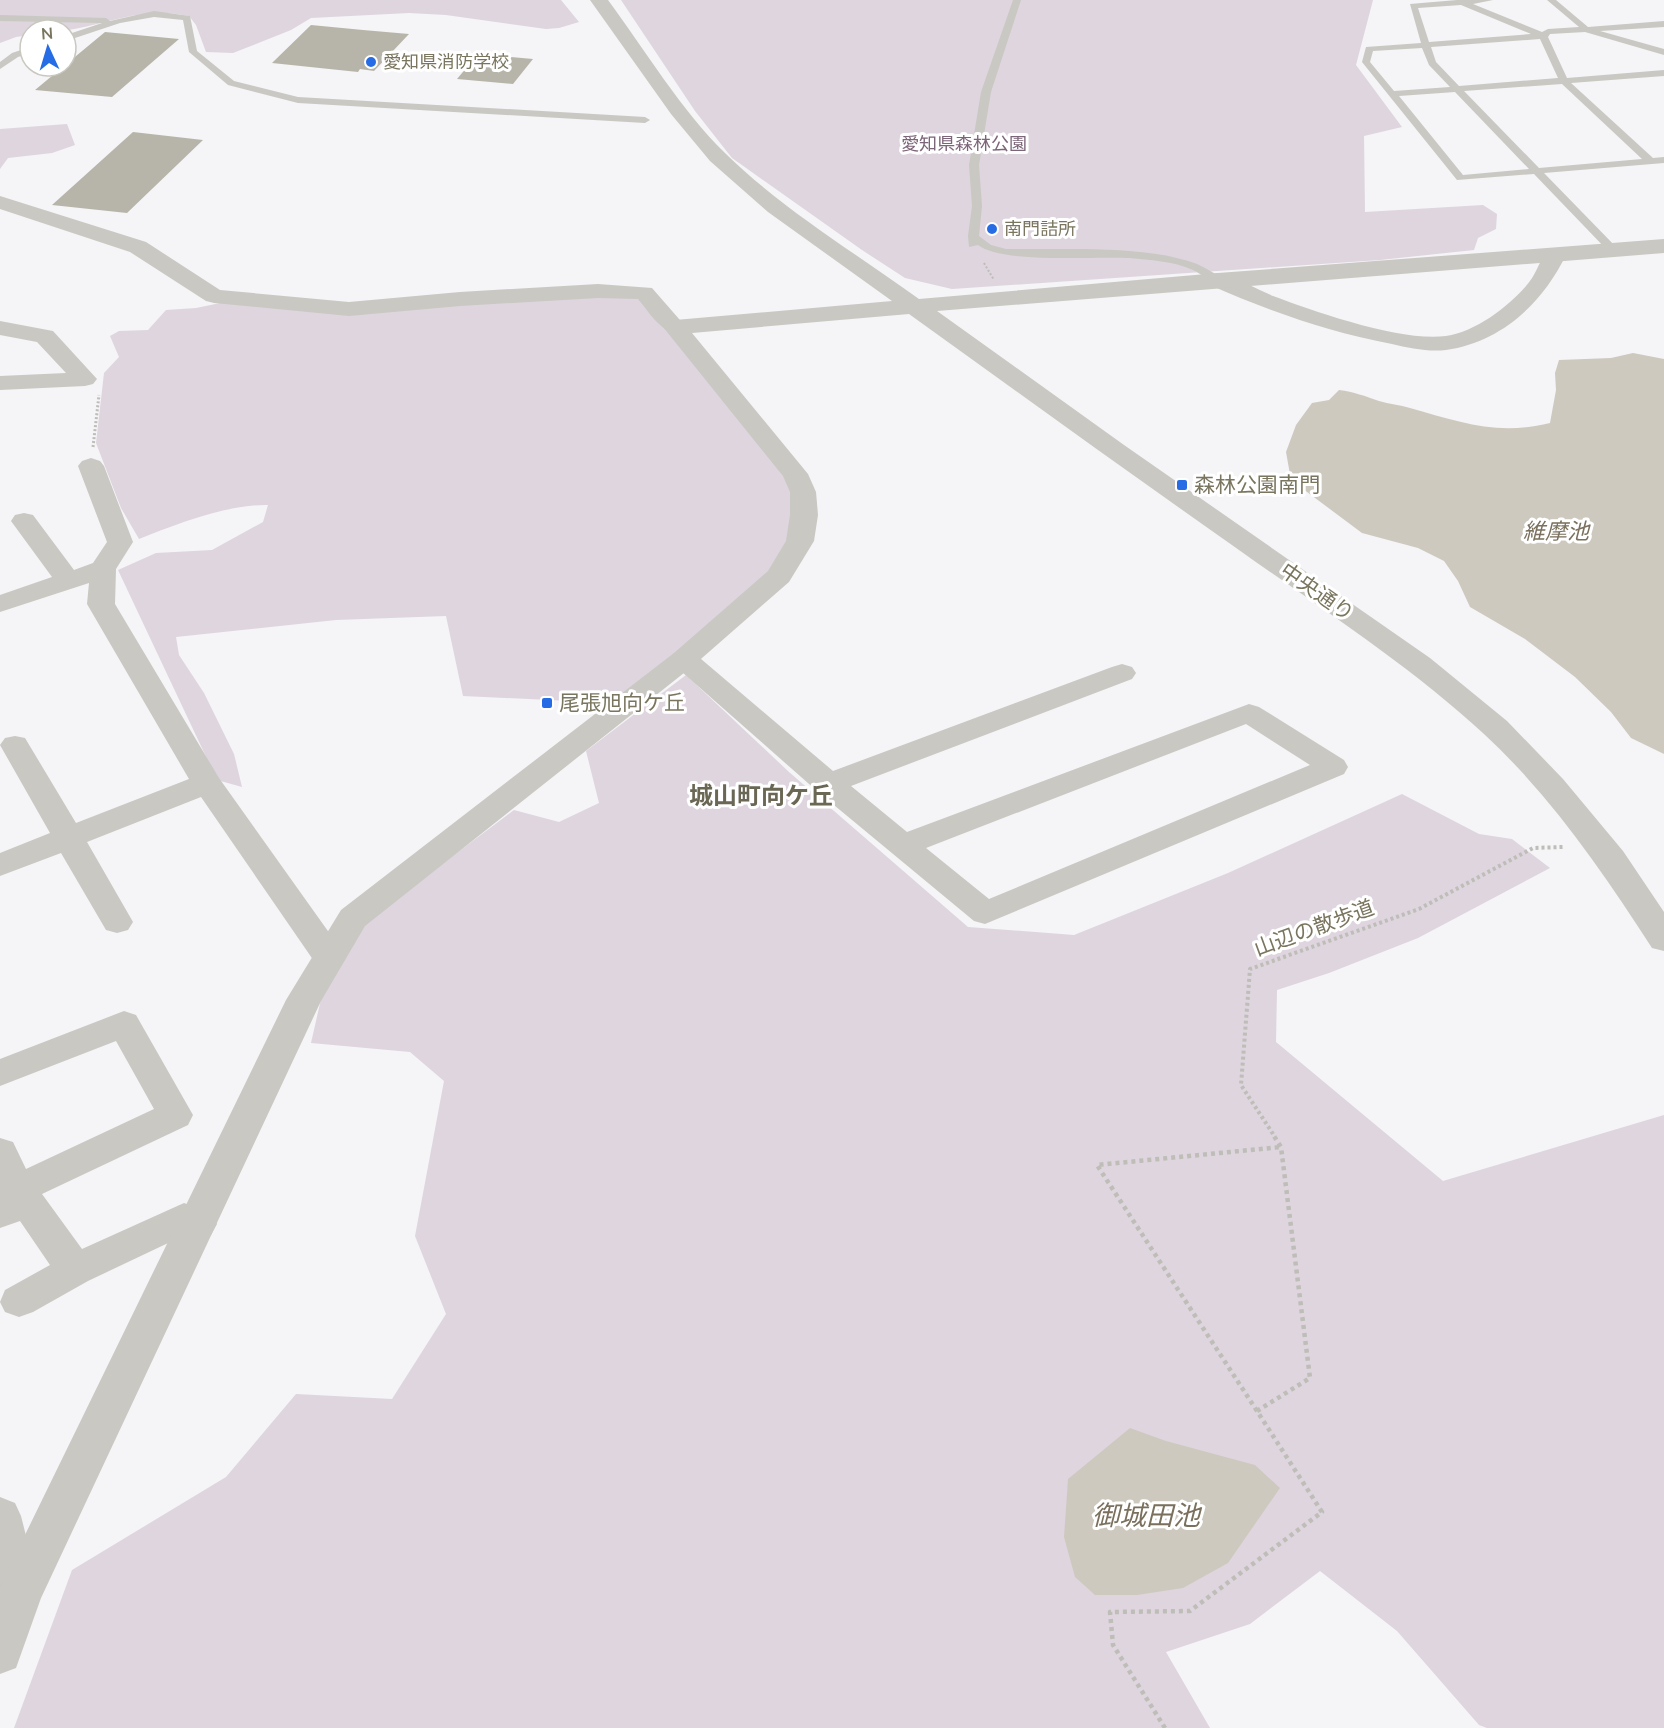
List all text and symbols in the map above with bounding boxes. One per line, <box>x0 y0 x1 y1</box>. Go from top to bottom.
north arrow <box>18 18 78 78</box>
text: N <box>40 23 54 45</box>
place label: 愛知県消防学校 <box>383 50 509 74</box>
marker: 愛知県消防学校 <box>364 55 378 69</box>
park label: 愛知県森林公園 <box>901 132 1027 156</box>
place label: 南門詰所 <box>1004 217 1076 241</box>
marker: 南門詰所 <box>985 222 999 236</box>
place label: 森林公園南門 <box>1194 471 1320 499</box>
marker: 森林公園南門 <box>1175 478 1189 492</box>
water label: 維摩池 <box>1523 517 1591 547</box>
street label: 中央通り <box>1275 556 1359 628</box>
place label: 尾張旭向ケ丘 <box>559 689 685 717</box>
marker: 尾張旭向ケ丘 <box>540 696 554 710</box>
district label: 城山町向ケ丘 <box>689 780 833 812</box>
street label: 山辺の散歩道 <box>1250 893 1378 963</box>
water label: 御城田池 <box>1092 1498 1203 1535</box>

